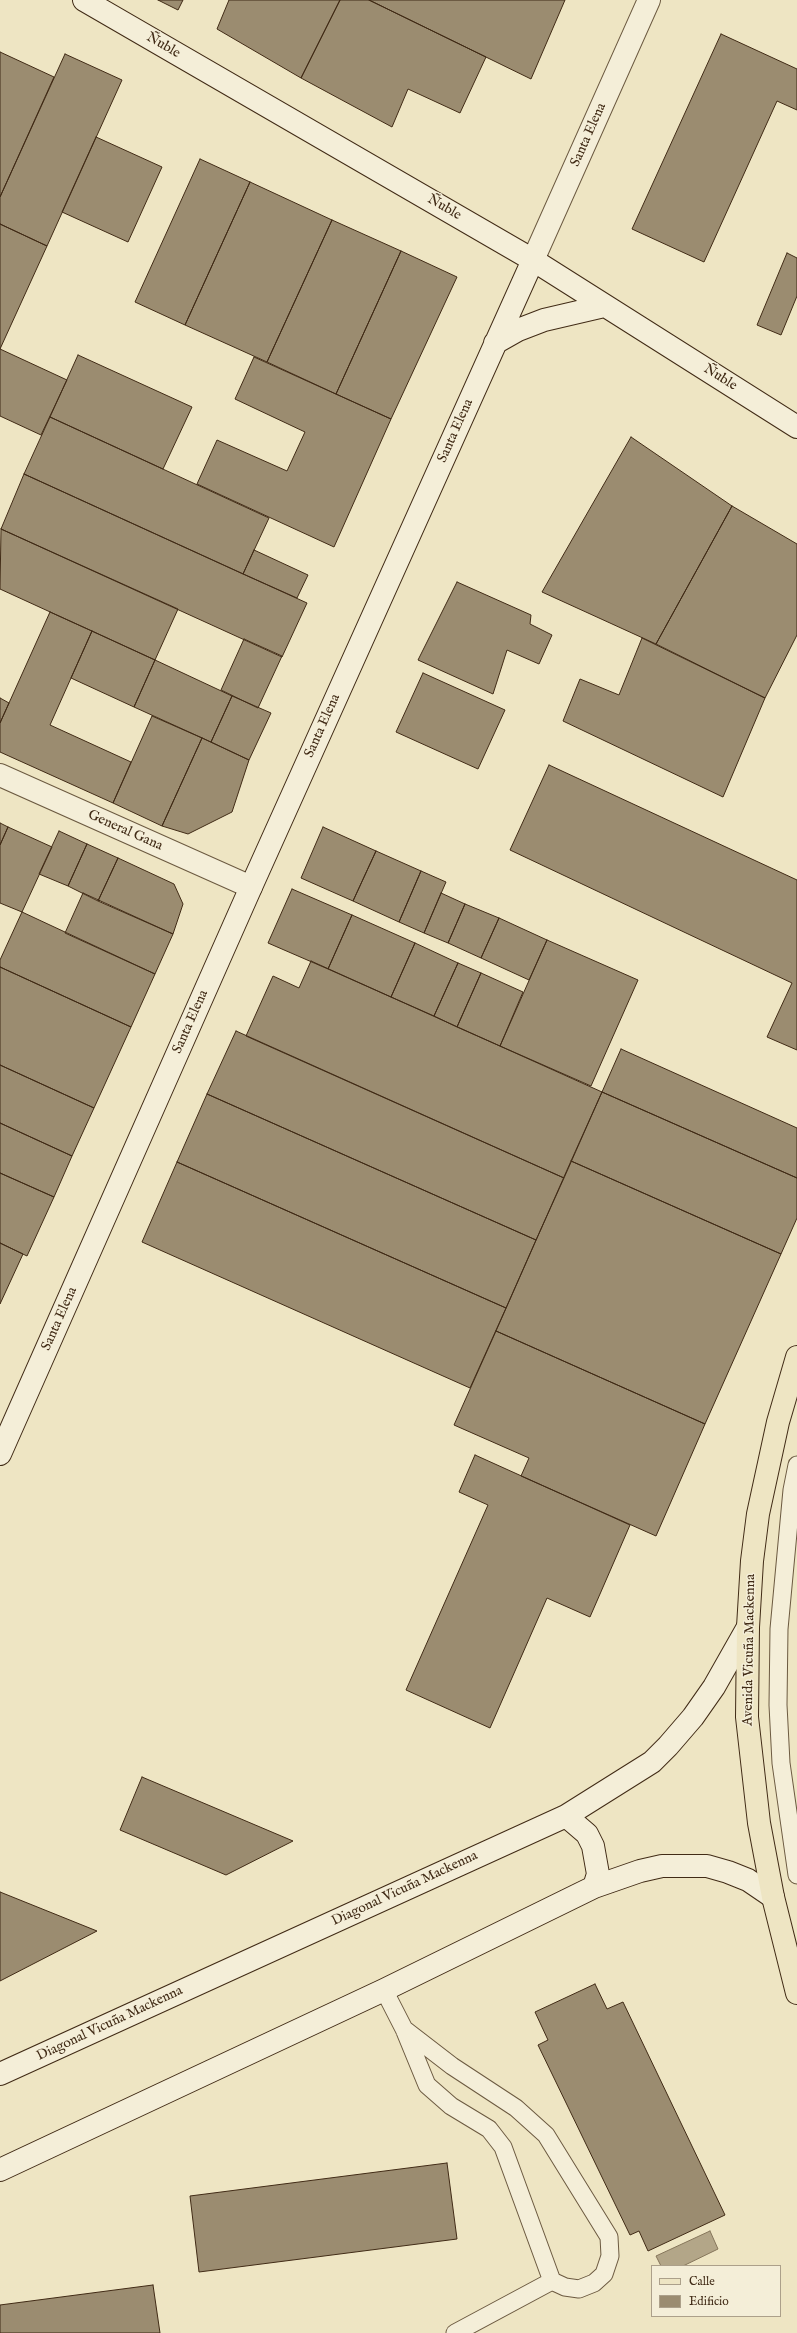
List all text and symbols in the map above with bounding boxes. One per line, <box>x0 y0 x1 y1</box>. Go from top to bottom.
street label: Ñuble <box>143 30 183 62</box>
street label: Santa Elena <box>568 101 610 169</box>
street label: Ñuble <box>424 192 464 224</box>
street label: Ñuble <box>700 361 740 395</box>
street label: Santa Elena <box>435 397 477 465</box>
street label: Santa Elena <box>302 692 344 760</box>
street label: General Gana <box>85 807 165 855</box>
street label: Santa Elena <box>170 988 212 1056</box>
street label: Santa Elena <box>39 1285 81 1353</box>
street label: Avenida Vicuña Mackenna <box>740 1574 760 1726</box>
street label: Diagonal Vicuña Mackenna <box>329 1848 481 1930</box>
street label: Diagonal Vicuña Mackenna <box>34 1983 186 2065</box>
legend <box>651 2265 781 2317</box>
text: Calle <box>689 2274 715 2289</box>
text: Edificio <box>689 2294 729 2309</box>

